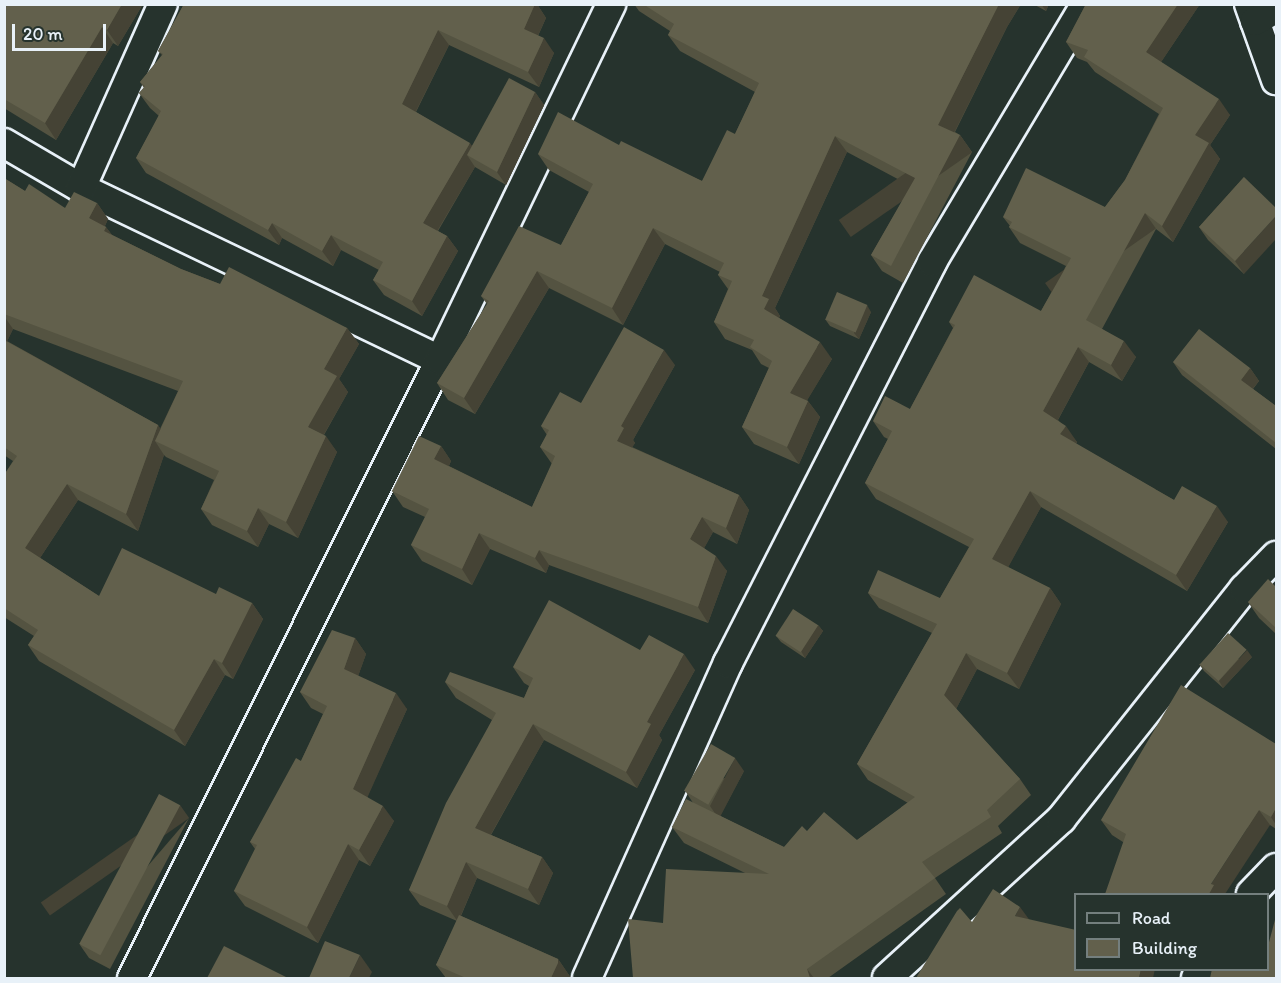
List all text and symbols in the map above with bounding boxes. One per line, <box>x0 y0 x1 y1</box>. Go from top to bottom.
scale bar <box>15 12 110 50</box>
text: 20 m <box>23 23 63 45</box>
legend <box>1074 893 1269 971</box>
text: Road <box>1132 907 1171 929</box>
text: Building <box>1132 937 1197 959</box>

